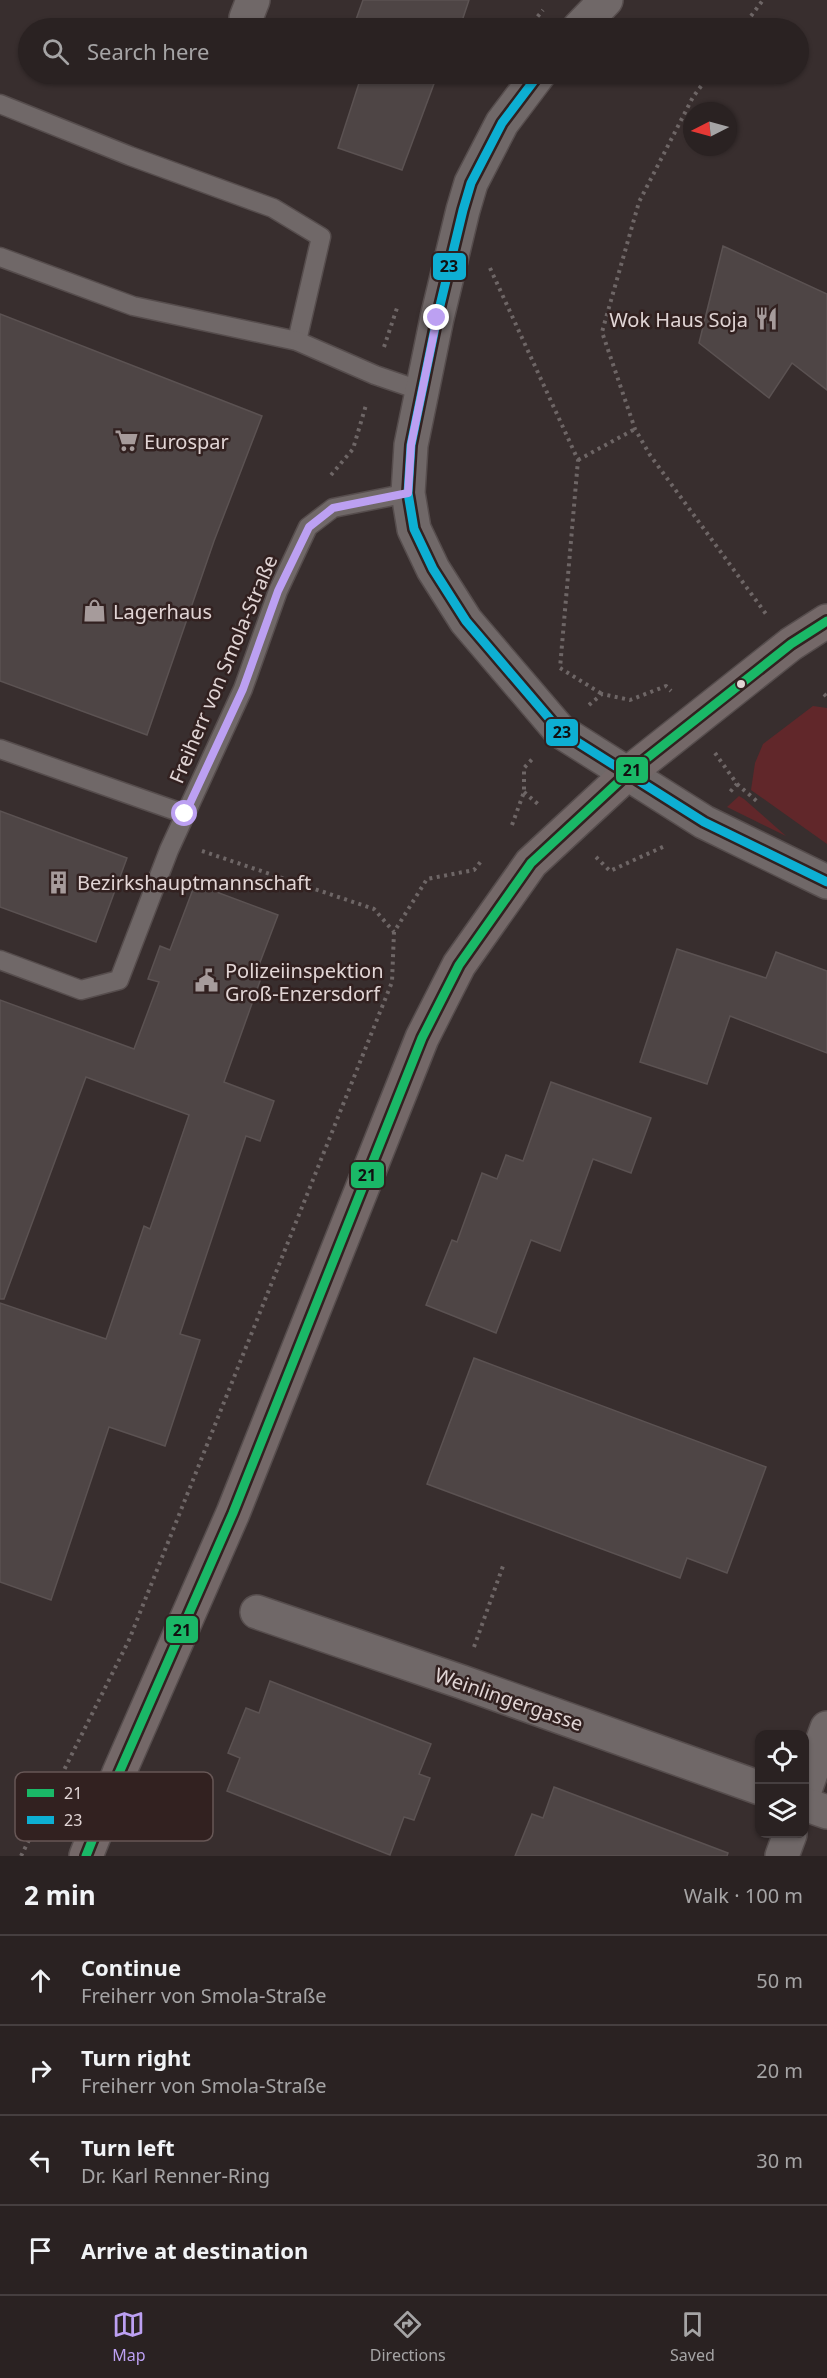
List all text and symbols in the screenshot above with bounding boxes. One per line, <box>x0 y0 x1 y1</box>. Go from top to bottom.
search box <box>18 18 809 84</box>
icon: search <box>39 35 72 68</box>
text: Search here <box>87 36 209 66</box>
north arrow <box>683 102 737 156</box>
line badge: 23 <box>432 252 467 281</box>
text: 23 <box>440 255 458 277</box>
route end <box>423 304 449 330</box>
place label: Wok Haus Soja <box>609 306 748 333</box>
restaurant icon: Wok Haus Soja <box>753 306 779 332</box>
supermarket icon: Eurospar <box>113 428 139 454</box>
place label: Eurospar <box>144 428 229 455</box>
street label: Freiherr von Smola-Straße <box>163 551 283 787</box>
shop icon: Lagerhaus <box>82 598 108 624</box>
place label: Lagerhaus <box>113 598 212 625</box>
unlabelled marker <box>735 678 747 690</box>
line badge: 23 <box>545 718 579 747</box>
text: 23 <box>553 721 571 743</box>
line badge: 21 <box>615 756 649 784</box>
text: 21 <box>623 759 641 781</box>
route start <box>171 800 197 826</box>
building icon: Bezirkshauptmannschaft <box>46 869 72 895</box>
place label: Bezirkshauptmannschaft <box>77 869 311 896</box>
place label: Polizeiinspektion Groß-Enzersdorf <box>225 957 384 1007</box>
public building icon: Polizeiinspektion Groß-Enzersdorf <box>194 968 220 994</box>
line badge: 21 <box>350 1161 385 1189</box>
text: 21 <box>358 1164 376 1186</box>
line badge: 21 <box>165 1615 199 1644</box>
text: 21 <box>173 1619 191 1641</box>
street label: Weinlingergasse <box>431 1661 587 1737</box>
map controls <box>755 1730 809 1838</box>
button: locate <box>755 1730 809 1784</box>
legend <box>15 1772 213 1841</box>
text: 21 <box>64 1782 82 1804</box>
button: layers <box>755 1784 809 1838</box>
text: 23 <box>64 1809 82 1831</box>
text: 2 min <box>24 1877 96 1913</box>
text: Walk · 100 m <box>684 1882 803 1909</box>
text: Continue <box>81 1952 181 1982</box>
icon: ahead <box>24 1964 57 1997</box>
text: 50 m <box>756 1967 803 1994</box>
text: Freiherr von Smola-Straße <box>81 1982 327 2009</box>
text: Turn right <box>81 2042 191 2072</box>
icon: right <box>24 2054 57 2087</box>
text: 20 m <box>756 2057 803 2084</box>
text: Freiherr von Smola-Straße <box>81 2072 327 2099</box>
text: Turn left <box>81 2132 175 2162</box>
icon: left <box>24 2144 57 2177</box>
text: 30 m <box>756 2147 803 2174</box>
text: Dr. Karl Renner-Ring <box>81 2162 270 2189</box>
icon: arrive <box>24 2234 57 2267</box>
text: Arrive at destination <box>81 2235 308 2265</box>
tab: Map <box>112 2308 145 2366</box>
tab: Directions <box>370 2308 446 2366</box>
tab: Saved <box>670 2308 715 2366</box>

